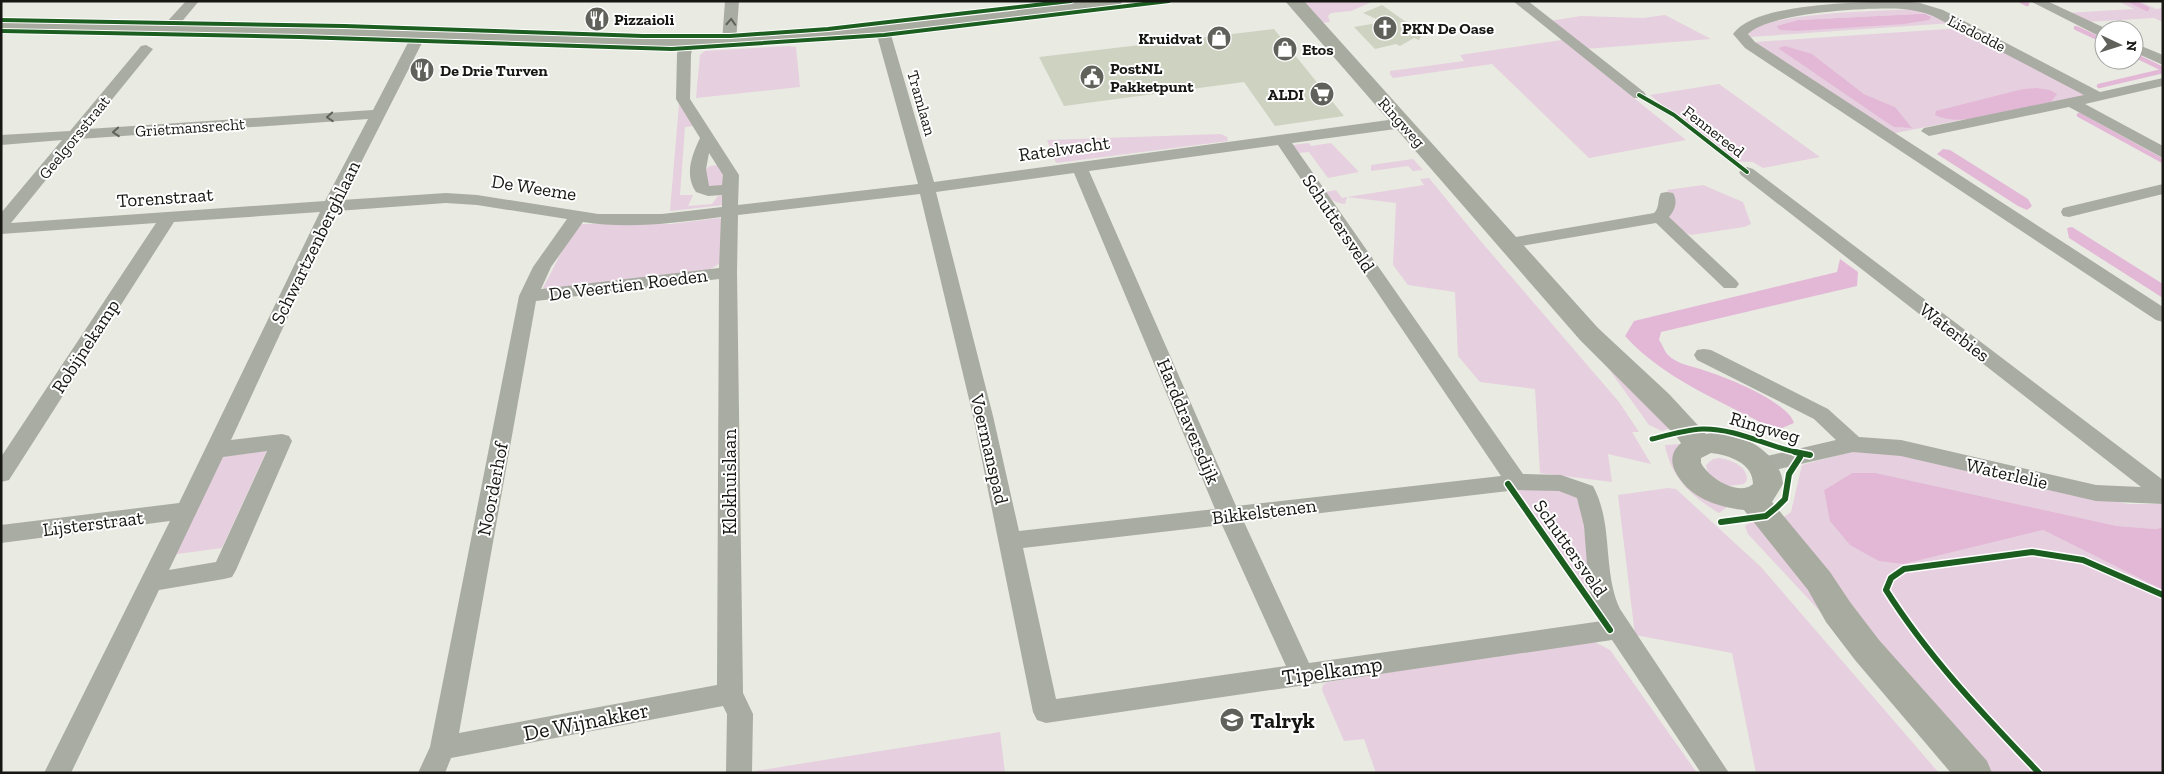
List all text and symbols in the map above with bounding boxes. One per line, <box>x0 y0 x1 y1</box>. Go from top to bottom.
restaurant icon: Pizzaioli <box>584 6 610 32</box>
place label: Pizzaioli <box>614 10 674 29</box>
street label: Lisdodde <box>1945 11 2009 56</box>
church icon: PKN De Oase <box>1372 15 1398 41</box>
one-way arrow <box>725 17 736 25</box>
place label: PKN De Oase <box>1402 19 1494 38</box>
north arrow <box>2094 20 2144 70</box>
shop icon: Kruidvat <box>1206 25 1232 51</box>
place label: Kruidvat <box>1138 29 1203 48</box>
shop icon: Etos <box>1272 36 1298 62</box>
place label: Etos <box>1302 40 1334 59</box>
text: N <box>2123 40 2140 52</box>
restaurant icon: De Drie Turven <box>409 57 435 83</box>
place label: PostNL Pakketpunt <box>1110 59 1194 96</box>
place label: De Drie Turven <box>440 61 548 80</box>
public building icon: PostNL Pakketpunt <box>1079 64 1105 90</box>
street label: Tramlaan <box>903 68 940 139</box>
supermarket icon: ALDI <box>1309 81 1335 107</box>
place label: ALDI <box>1267 85 1304 104</box>
street label: Geelgorsstraat <box>35 92 114 183</box>
street label: Ringweg <box>1374 93 1429 151</box>
street label: Fennereed <box>1679 102 1748 161</box>
one-way arrow <box>326 112 334 123</box>
street label: Grietmansrecht <box>135 114 246 141</box>
one-way arrow <box>111 127 119 138</box>
street label: Ratelwacht <box>1017 131 1111 166</box>
street label: Schwartzenberghlaan <box>266 157 365 328</box>
street label: De Weeme <box>490 169 578 206</box>
street label: Schuttersveld <box>1297 170 1380 277</box>
street label: Torenstraat <box>116 183 214 212</box>
street label: De Veertien Roeden <box>547 263 709 306</box>
street label: Robijnekamp <box>47 295 124 397</box>
street label: Waterbies <box>1915 298 1994 367</box>
street label: Harddraversdijk <box>1152 355 1225 487</box>
street label: Voermanspad <box>965 391 1014 507</box>
street label: Ringweg <box>1727 406 1803 449</box>
street label: Klokhuislaan <box>718 429 741 535</box>
street label: Noorderhof <box>472 438 513 538</box>
street label: Waterlelie <box>1964 453 2050 494</box>
street label: Bikkelstenen <box>1210 494 1318 529</box>
street label: Schuttersveld <box>1529 495 1613 602</box>
street label: Lijsterstraat <box>41 506 145 541</box>
street label: Tipelkamp <box>1280 650 1384 691</box>
street label: De Wijnakker <box>521 696 651 747</box>
school or university icon: Talryk <box>1219 707 1245 733</box>
place label: Talryk <box>1250 707 1315 734</box>

